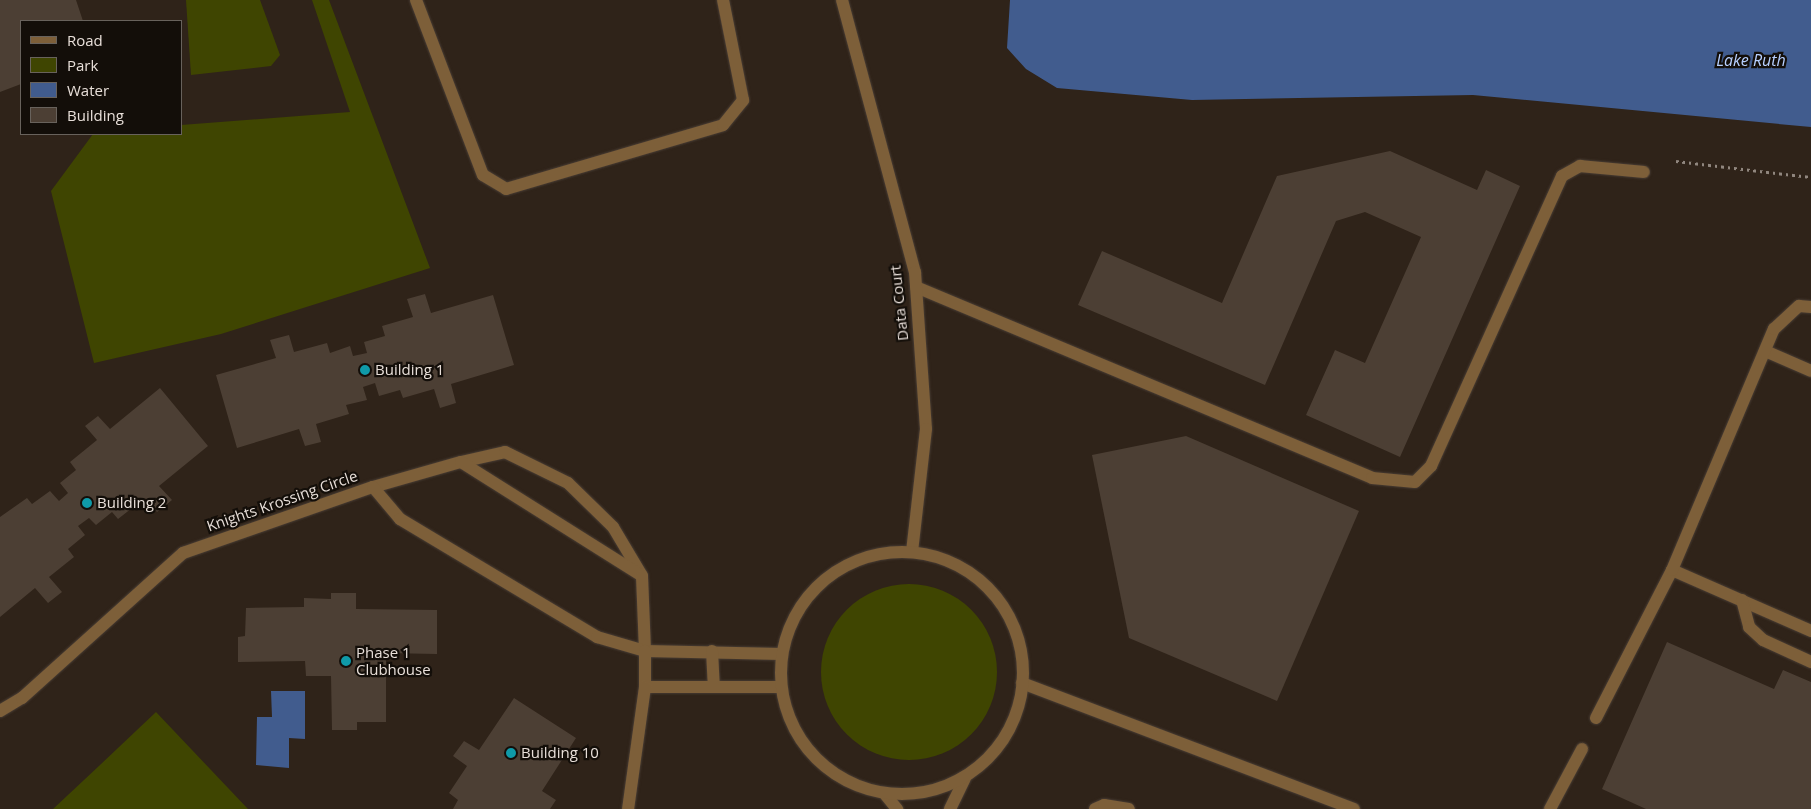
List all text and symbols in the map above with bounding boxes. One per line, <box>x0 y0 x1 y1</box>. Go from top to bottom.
legend <box>20 20 182 135</box>
text: Road <box>67 30 103 50</box>
water label: Lake Ruth <box>1716 50 1786 70</box>
text: Park <box>67 55 98 75</box>
text: Water <box>67 80 109 100</box>
text: Building <box>67 105 124 125</box>
street label: Data Court <box>886 264 912 342</box>
place label: Building 1 <box>375 361 444 379</box>
marker: Building 1 <box>359 364 371 376</box>
street label: Knights Krossing Circle <box>204 467 360 535</box>
place label: Building 2 <box>97 494 166 512</box>
marker: Building 2 <box>81 497 93 509</box>
place label: Phase 1 Clubhouse <box>356 643 431 678</box>
marker: Phase 1 Clubhouse <box>340 655 352 667</box>
place label: Building 10 <box>521 744 599 762</box>
marker: Building 10 <box>505 747 517 759</box>

